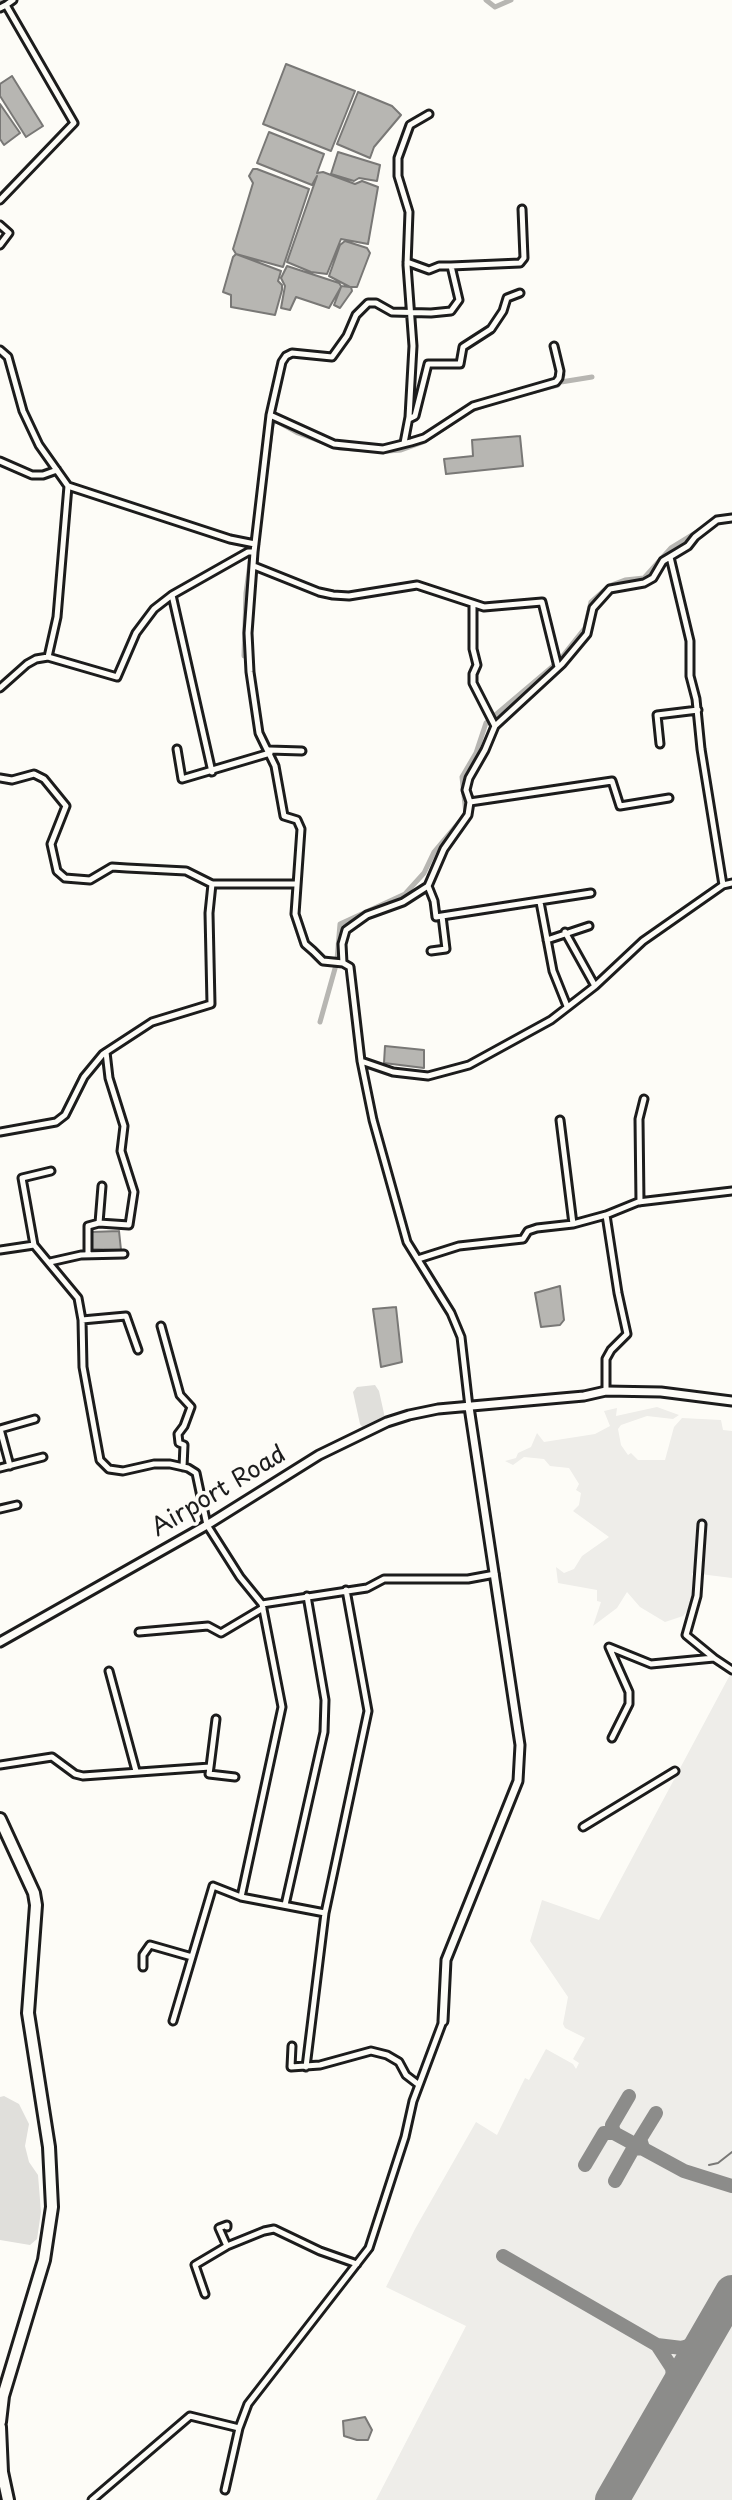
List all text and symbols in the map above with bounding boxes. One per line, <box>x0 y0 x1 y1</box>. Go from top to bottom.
street label: Airport Road <box>146 1440 292 1544</box>

